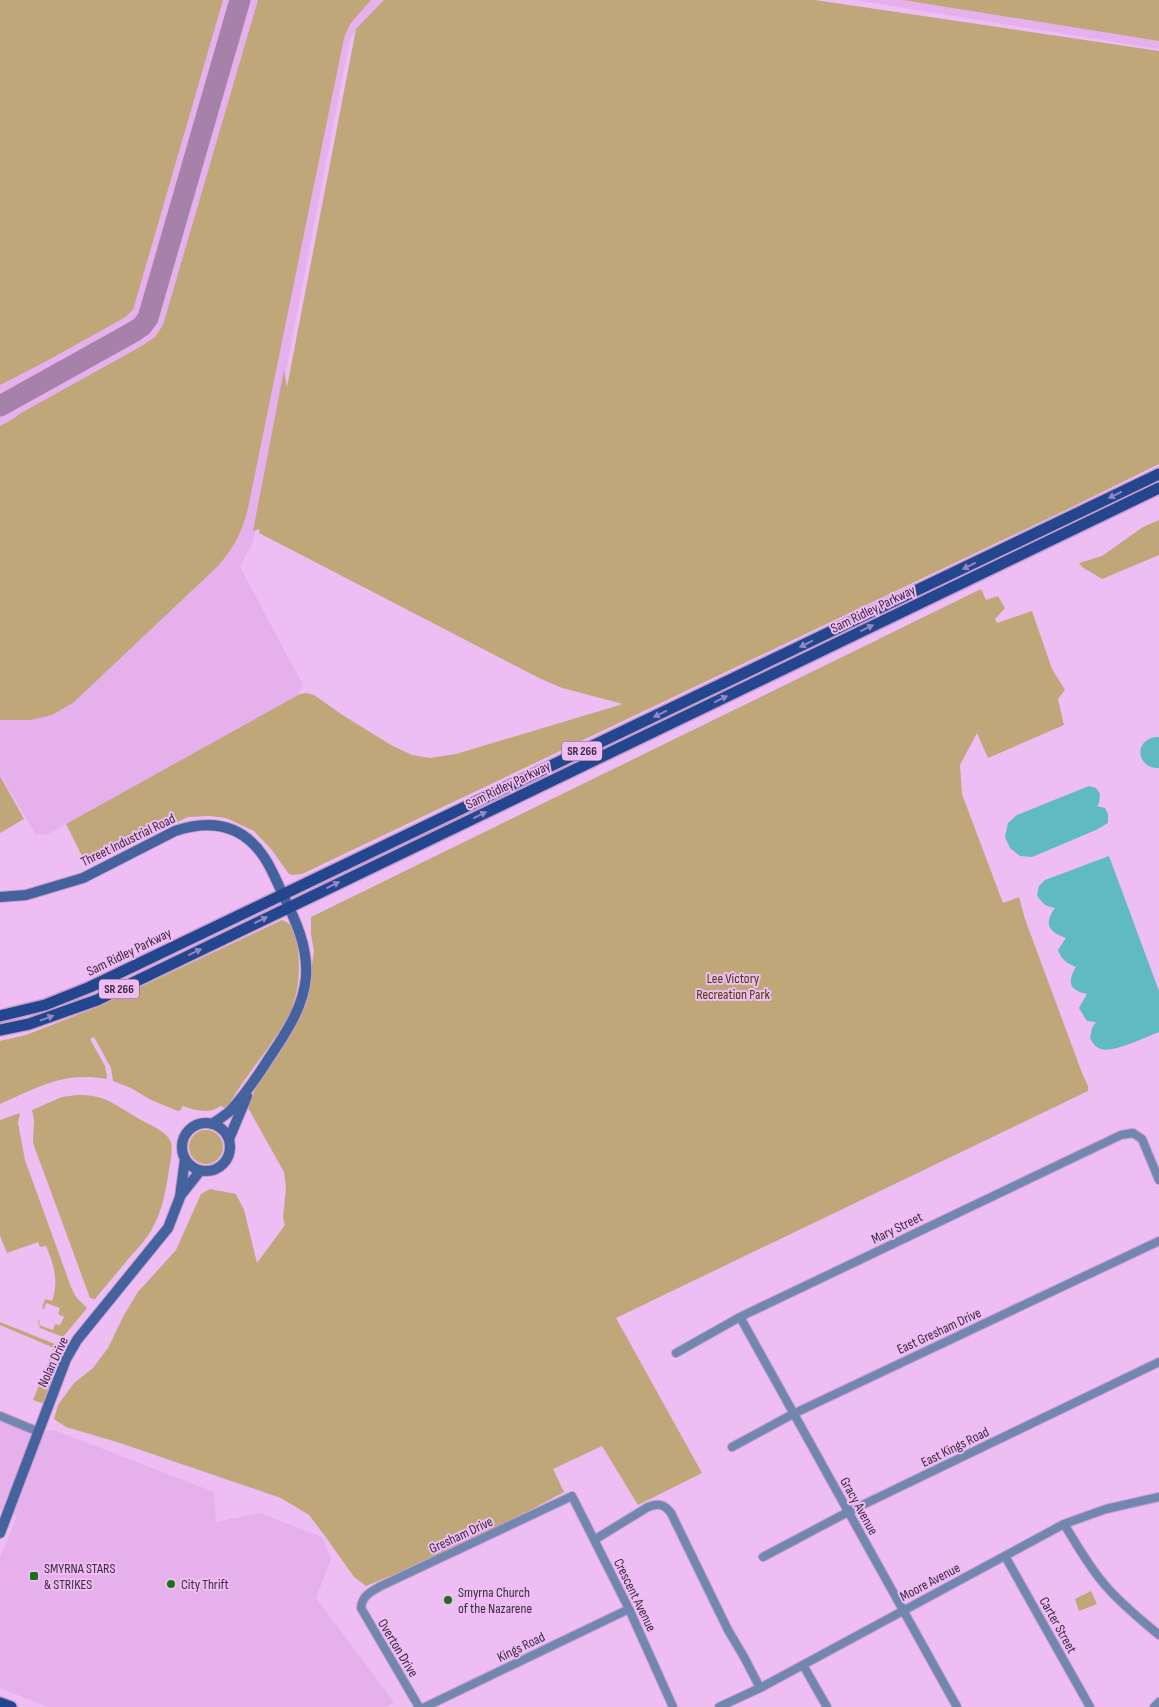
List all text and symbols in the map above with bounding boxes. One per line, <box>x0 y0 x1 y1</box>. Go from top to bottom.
one-way arrow <box>1108 491 1122 499</box>
one-way arrow <box>961 561 976 570</box>
street label: Sam Ridley Parkway <box>828 581 919 637</box>
one-way arrow <box>860 624 874 632</box>
one-way arrow <box>799 640 813 648</box>
one-way arrow <box>714 695 728 703</box>
one-way arrow <box>653 710 667 718</box>
road number: SR 266 <box>562 741 602 760</box>
street label: Sam Ridley Parkway <box>463 757 554 813</box>
street label: Threet Industrial Road <box>78 810 178 870</box>
one-way arrow <box>473 810 487 818</box>
one-way arrow <box>326 881 340 889</box>
one-way arrow <box>254 916 268 924</box>
street label: Sam Ridley Parkway <box>84 924 175 980</box>
one-way arrow <box>188 948 202 956</box>
park label: Lee Victory Recreation Park <box>696 970 770 1003</box>
road number: SR 266 <box>99 980 139 999</box>
one-way arrow <box>40 1014 55 1022</box>
street label: Mary Street <box>869 1208 925 1248</box>
street label: East Gresham Drive <box>894 1304 984 1358</box>
street label: Nolan Drive <box>34 1334 72 1390</box>
street label: East Kings Road <box>918 1423 992 1471</box>
street label: Gracy Avenue <box>836 1474 882 1538</box>
street label: Gresham Drive <box>426 1513 496 1557</box>
street label: Crescent Avenue <box>610 1556 660 1634</box>
street label: Moore Avenue <box>897 1559 963 1605</box>
place label: SMYRNA STARS & STRIKES <box>44 1560 115 1593</box>
marker: SMYRNA STARS & STRIKES <box>28 1570 40 1582</box>
place label: City Thrift <box>181 1576 229 1593</box>
marker: City Thrift <box>165 1578 177 1590</box>
place label: Smyrna Church of the Nazarene <box>458 1584 532 1617</box>
marker: Smyrna Church of the Nazarene <box>442 1594 454 1606</box>
street label: Carter Street <box>1036 1594 1080 1656</box>
street label: Overton Drive <box>374 1616 422 1680</box>
street label: Kings Road <box>494 1628 548 1666</box>

